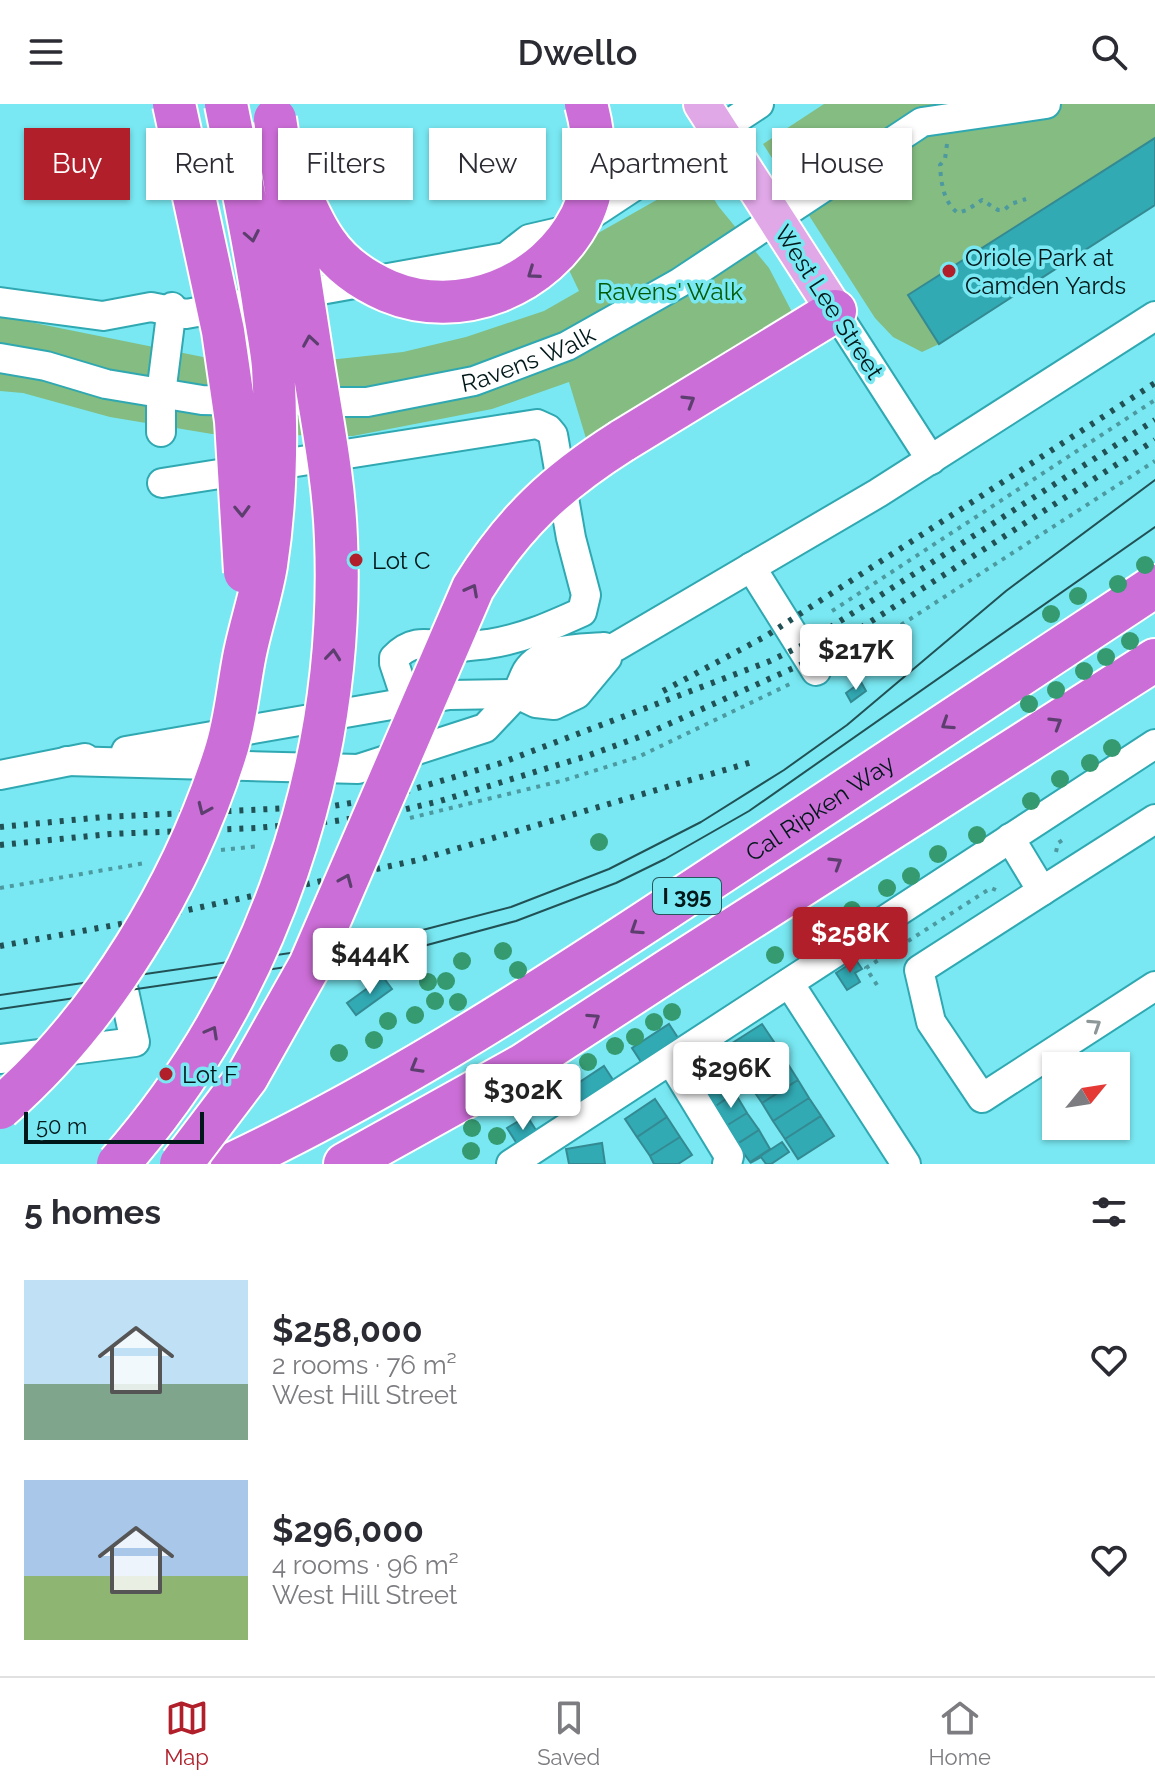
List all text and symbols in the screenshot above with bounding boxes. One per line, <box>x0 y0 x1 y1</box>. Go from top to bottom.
icon: menu <box>24 30 68 74</box>
icon: search <box>1087 30 1131 74</box>
text: Dwello <box>518 31 637 73</box>
chip: Buy <box>24 128 130 200</box>
chip: Rent <box>146 128 262 200</box>
chip: Filters <box>278 128 413 200</box>
chip: New <box>429 128 546 200</box>
chip: Apartment <box>562 128 756 200</box>
chip: House <box>772 128 912 200</box>
street label: West Lee Street <box>768 220 890 384</box>
one-way arrow <box>243 228 260 242</box>
place label: Oriole Park at Camden Yards <box>965 243 1126 300</box>
marker: Oriole Park at Camden Yards <box>940 262 958 280</box>
one-way arrow <box>527 263 541 278</box>
park label: Ravens' Walk <box>597 277 743 306</box>
street label: Ravens Walk <box>459 319 600 398</box>
one-way arrow <box>302 334 319 348</box>
one-way arrow <box>680 395 695 410</box>
one-way arrow <box>234 505 251 518</box>
place label: Lot C <box>372 546 430 575</box>
marker: Lot C <box>347 551 365 569</box>
one-way arrow <box>463 584 478 599</box>
pin: $217K <box>800 624 912 692</box>
text: $217K <box>818 635 894 665</box>
one-way arrow <box>324 648 341 661</box>
one-way arrow <box>941 714 956 729</box>
one-way arrow <box>1047 718 1061 733</box>
street label: Cal Ripken Way <box>740 748 899 867</box>
one-way arrow <box>198 801 214 816</box>
one-way arrow <box>827 857 842 872</box>
one-way arrow <box>336 874 353 888</box>
road number: I 395 <box>653 878 721 914</box>
pin: $258K <box>794 907 906 975</box>
text: $258K <box>811 918 889 948</box>
one-way arrow <box>631 919 645 934</box>
pin: $444K <box>314 928 426 996</box>
text: $444K <box>331 939 409 969</box>
one-way arrow <box>585 1013 600 1028</box>
one-way arrow <box>1086 1020 1100 1035</box>
one-way arrow <box>202 1027 218 1041</box>
pin: $296K <box>675 1042 787 1110</box>
north arrow <box>1042 1052 1130 1140</box>
map controls <box>1042 1052 1130 1140</box>
text: $296K <box>691 1053 771 1083</box>
one-way arrow <box>411 1057 425 1073</box>
place label: Lot F <box>182 1060 238 1089</box>
pin: $302K <box>467 1064 579 1132</box>
marker: Lot F <box>157 1065 175 1083</box>
text: $302K <box>484 1075 562 1105</box>
scale bar <box>24 1108 204 1144</box>
text: 50 m <box>36 1113 87 1139</box>
icon: filters <box>1087 1190 1131 1234</box>
text: 5 homes <box>24 1192 161 1232</box>
text: $258,000 <box>272 1310 423 1350</box>
icon: home <box>88 1312 184 1408</box>
icon: heart <box>1087 1338 1131 1382</box>
text: 2 rooms · 76 m² <box>272 1350 457 1380</box>
text: West Hill Street <box>272 1380 458 1410</box>
text: $296,000 <box>272 1510 424 1550</box>
icon: home <box>88 1512 184 1608</box>
icon: heart <box>1087 1538 1131 1582</box>
text: 4 rooms · 96 m² <box>272 1550 459 1580</box>
text: West Hill Street <box>272 1580 458 1610</box>
tab: Map <box>164 1696 209 1770</box>
tab: Saved <box>537 1696 600 1770</box>
tab: Home <box>929 1696 991 1770</box>

